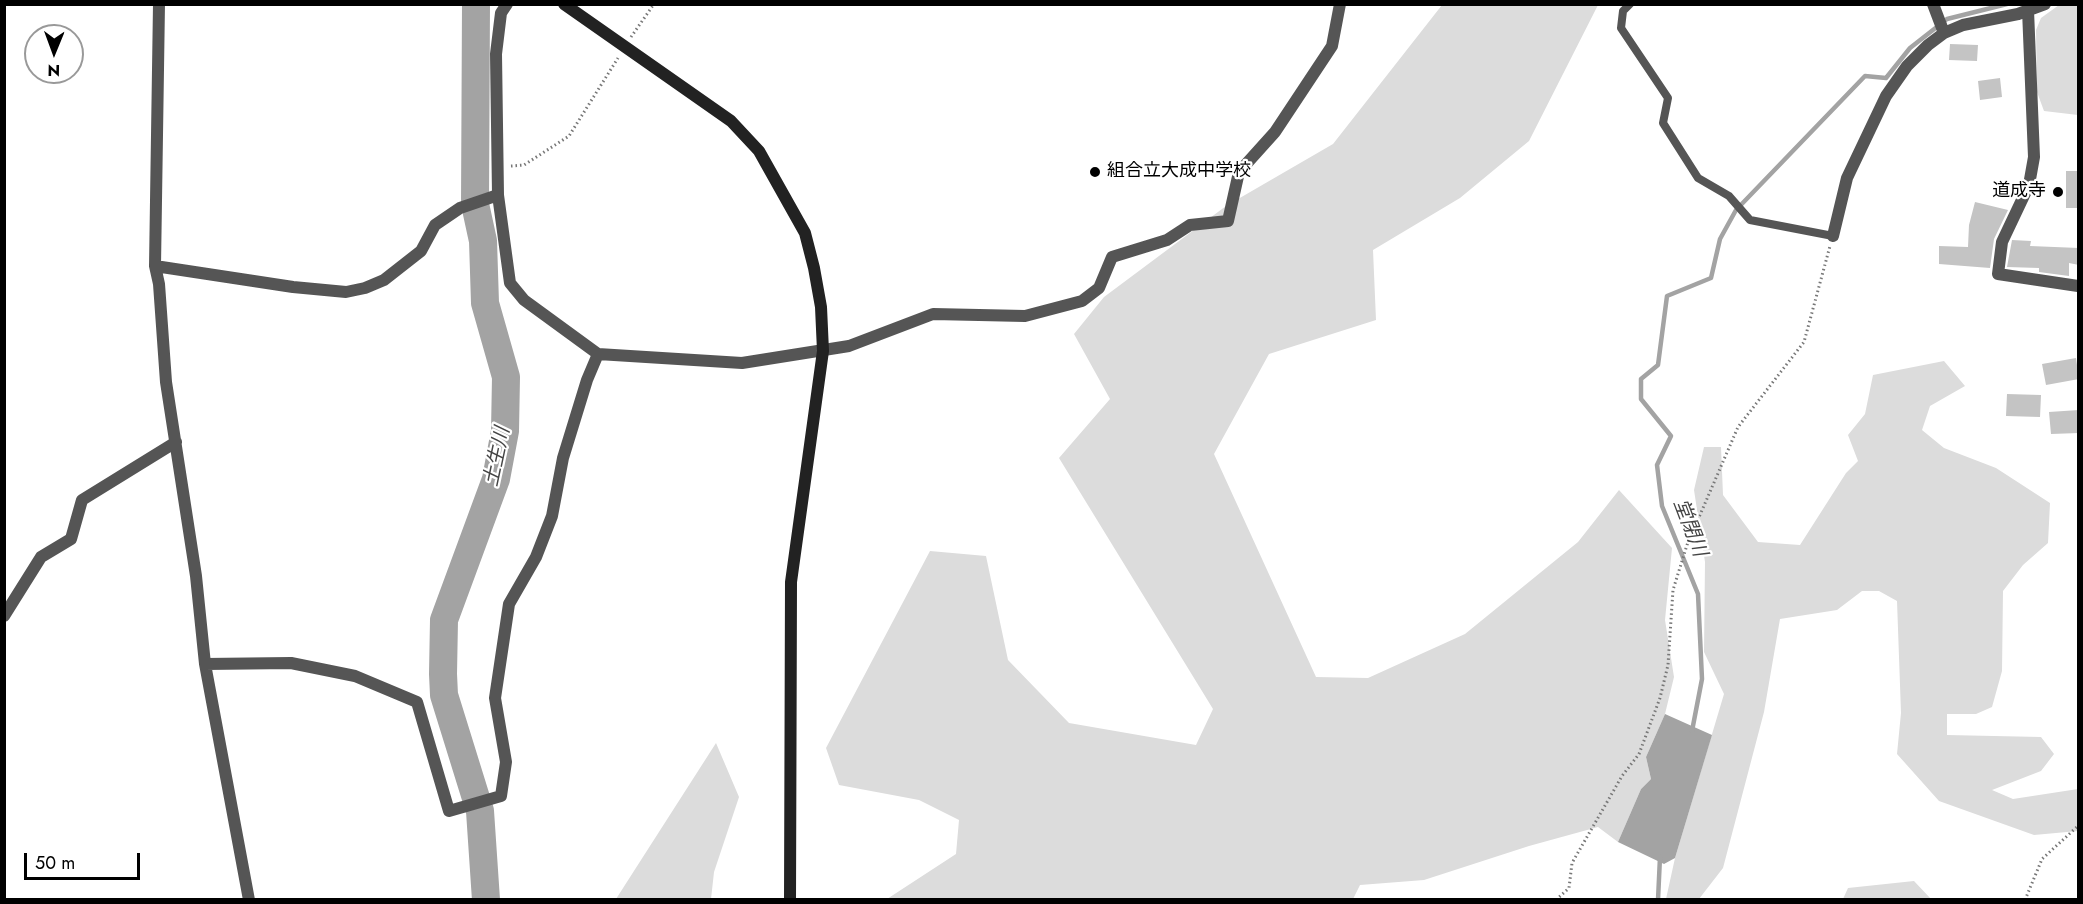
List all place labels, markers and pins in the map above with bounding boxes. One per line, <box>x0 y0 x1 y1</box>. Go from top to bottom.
place label: 組合立大成中学校 <box>1107 161 1251 183</box>
marker: 組合立大成中学校 <box>1088 165 1102 179</box>
place label: 道成寺 <box>1992 181 2046 203</box>
marker: 道成寺 <box>2051 185 2065 199</box>

